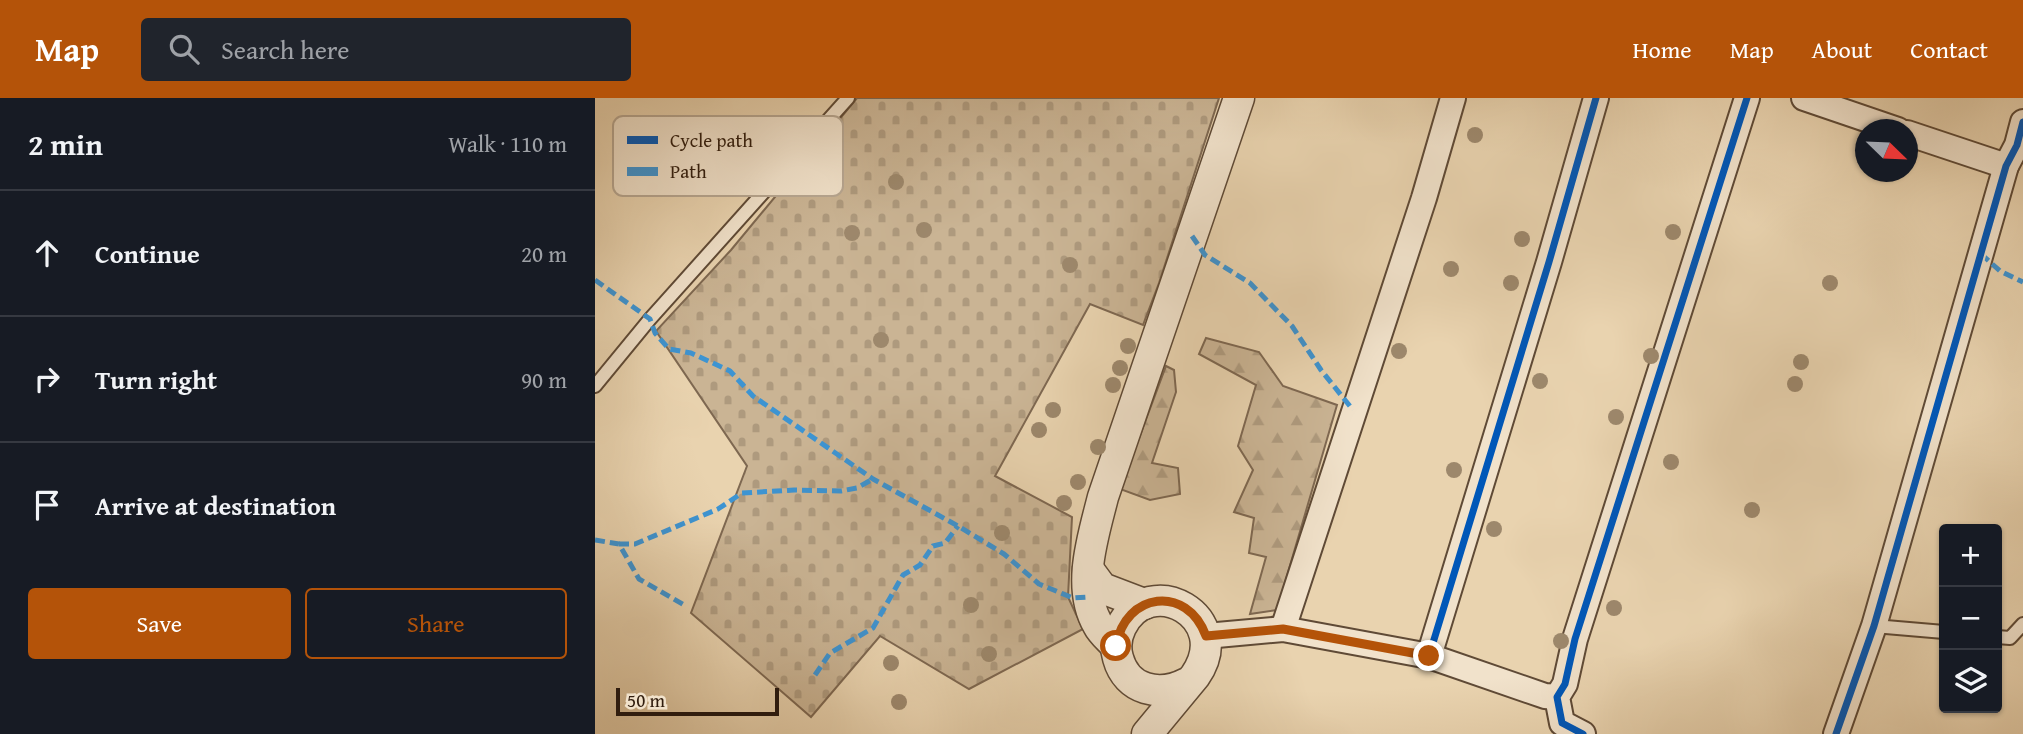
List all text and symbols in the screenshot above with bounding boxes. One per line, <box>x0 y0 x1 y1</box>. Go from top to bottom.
search box <box>141 18 631 81</box>
text: Map <box>35 25 99 73</box>
icon: search <box>165 30 203 68</box>
text: Search here <box>221 30 349 69</box>
text: Home <box>1633 32 1692 67</box>
text: Map <box>1730 32 1774 67</box>
text: About <box>1812 32 1872 67</box>
text: Contact <box>1910 32 1988 67</box>
legend <box>613 116 843 196</box>
north arrow <box>1855 119 1918 182</box>
text: 2 min <box>28 122 103 166</box>
text: Cycle path <box>670 126 753 154</box>
text: Walk · 110 m <box>448 127 567 160</box>
text: Path <box>670 157 707 185</box>
icon: ahead <box>28 234 66 272</box>
text: Continue <box>95 234 200 273</box>
text: 20 m <box>521 237 567 270</box>
icon: right <box>28 360 66 398</box>
text: Turn right <box>95 360 217 399</box>
text: 90 m <box>521 363 567 396</box>
icon: arrive <box>28 486 66 524</box>
text: Arrive at destination <box>95 486 336 525</box>
map controls <box>1939 524 2002 713</box>
button: + <box>1939 524 2002 587</box>
button: − <box>1939 587 2002 650</box>
button: Save <box>28 588 291 659</box>
button: Share <box>305 588 567 659</box>
route start <box>1100 630 1131 661</box>
route end <box>1413 640 1444 671</box>
button: layers <box>1939 650 2002 713</box>
scale bar <box>616 685 779 717</box>
text: 50 m <box>627 686 665 714</box>

